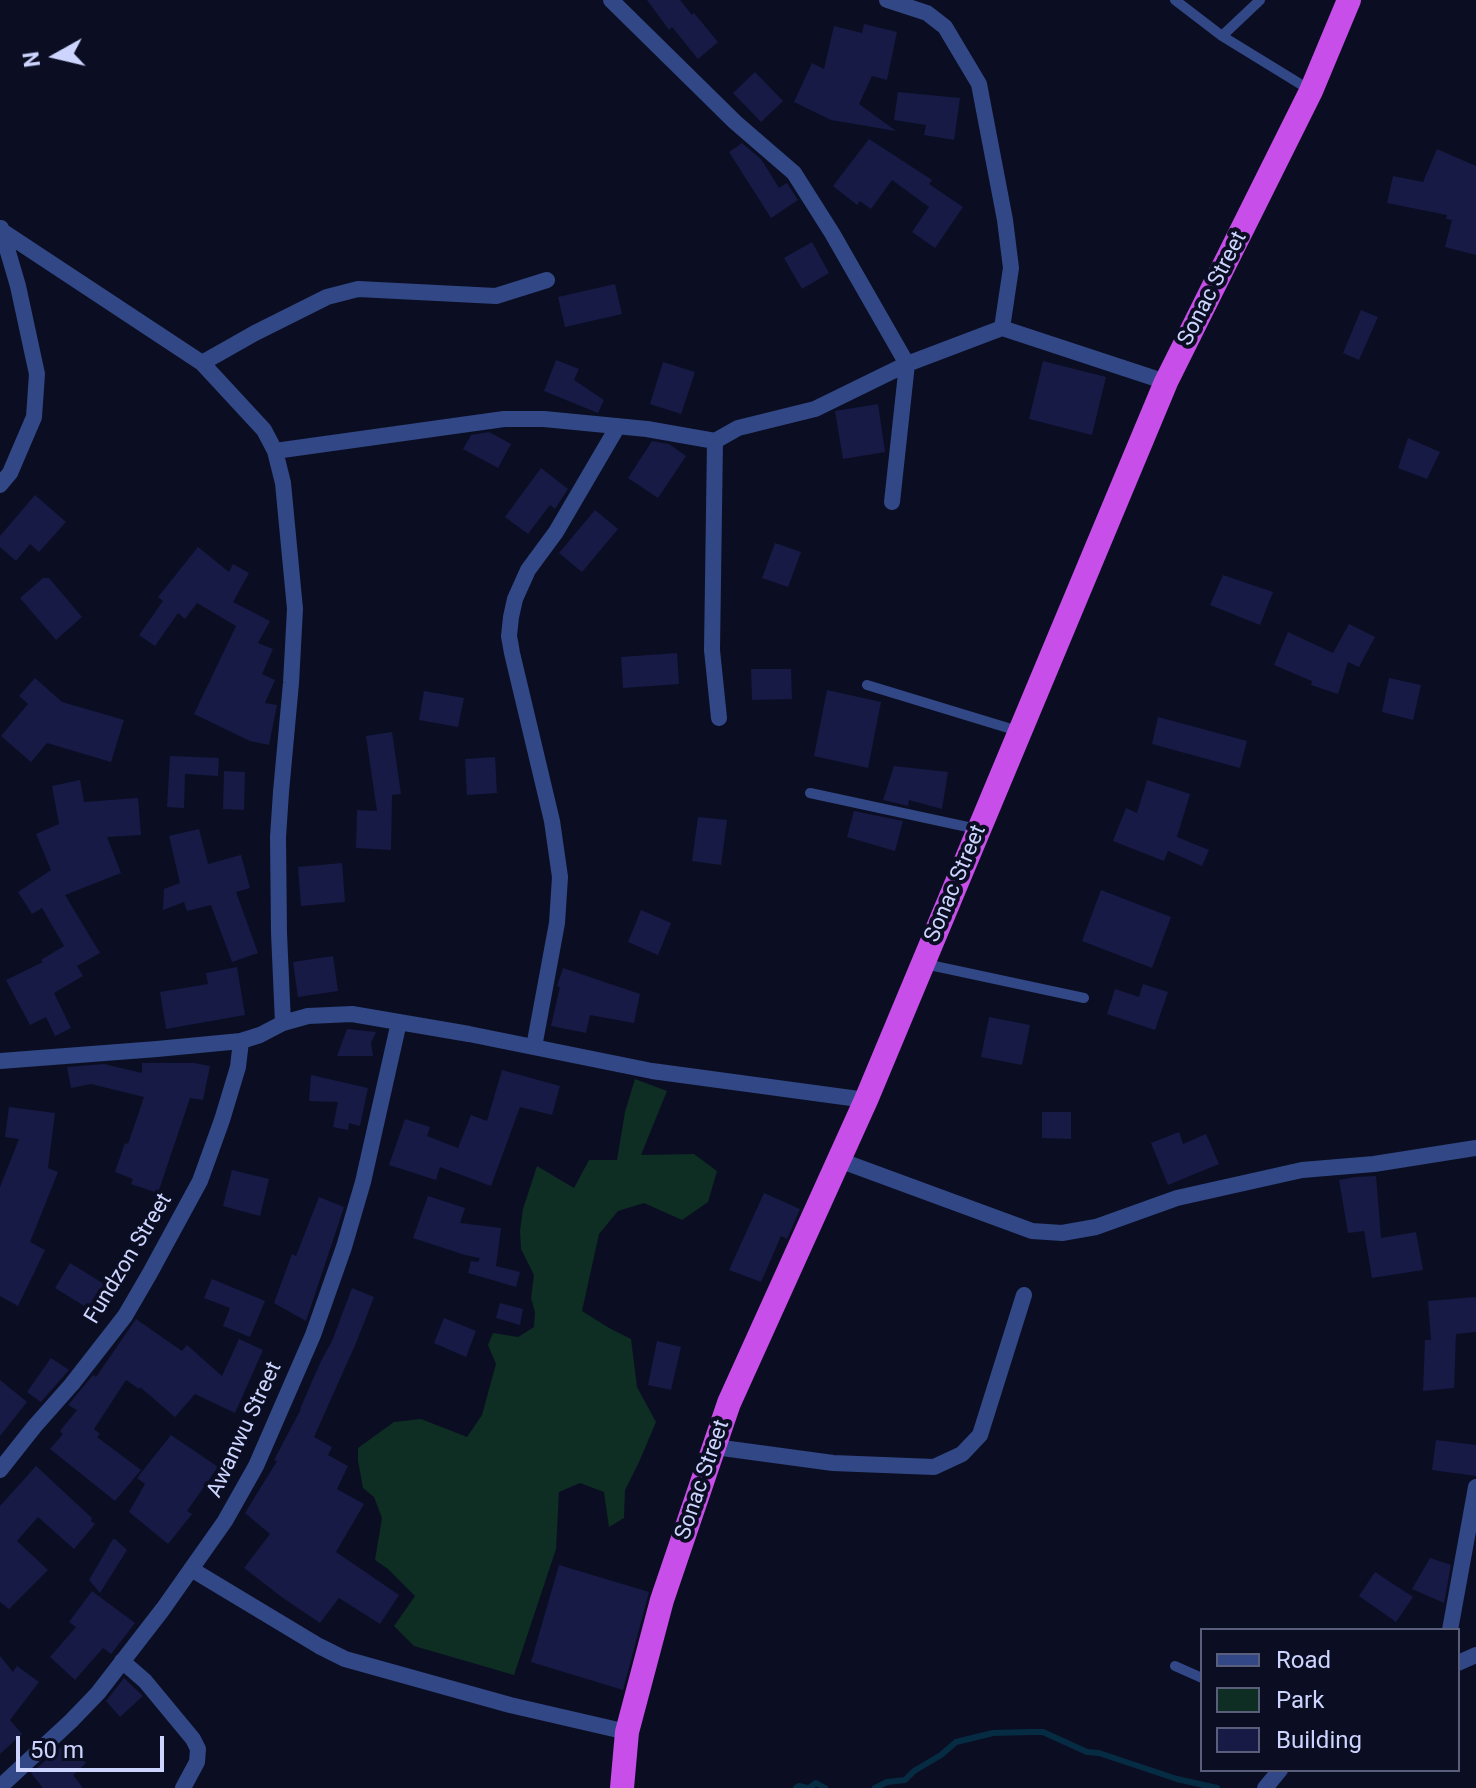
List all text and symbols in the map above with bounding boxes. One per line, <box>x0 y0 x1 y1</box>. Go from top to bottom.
north arrow <box>16 16 96 96</box>
text: N <box>18 50 45 69</box>
street label: Sonac Street <box>1173 227 1253 351</box>
street label: Sonac Street <box>919 821 993 947</box>
street label: Fundzon Street <box>80 1189 178 1329</box>
street label: Awanwu Street <box>202 1358 288 1502</box>
street label: Sonac Street <box>670 1417 736 1543</box>
legend <box>1200 1628 1460 1772</box>
text: Road <box>1276 1646 1331 1674</box>
text: Park <box>1276 1686 1324 1714</box>
scale bar <box>20 1720 168 1770</box>
text: Building <box>1276 1726 1362 1754</box>
text: 50 m <box>30 1736 84 1764</box>

